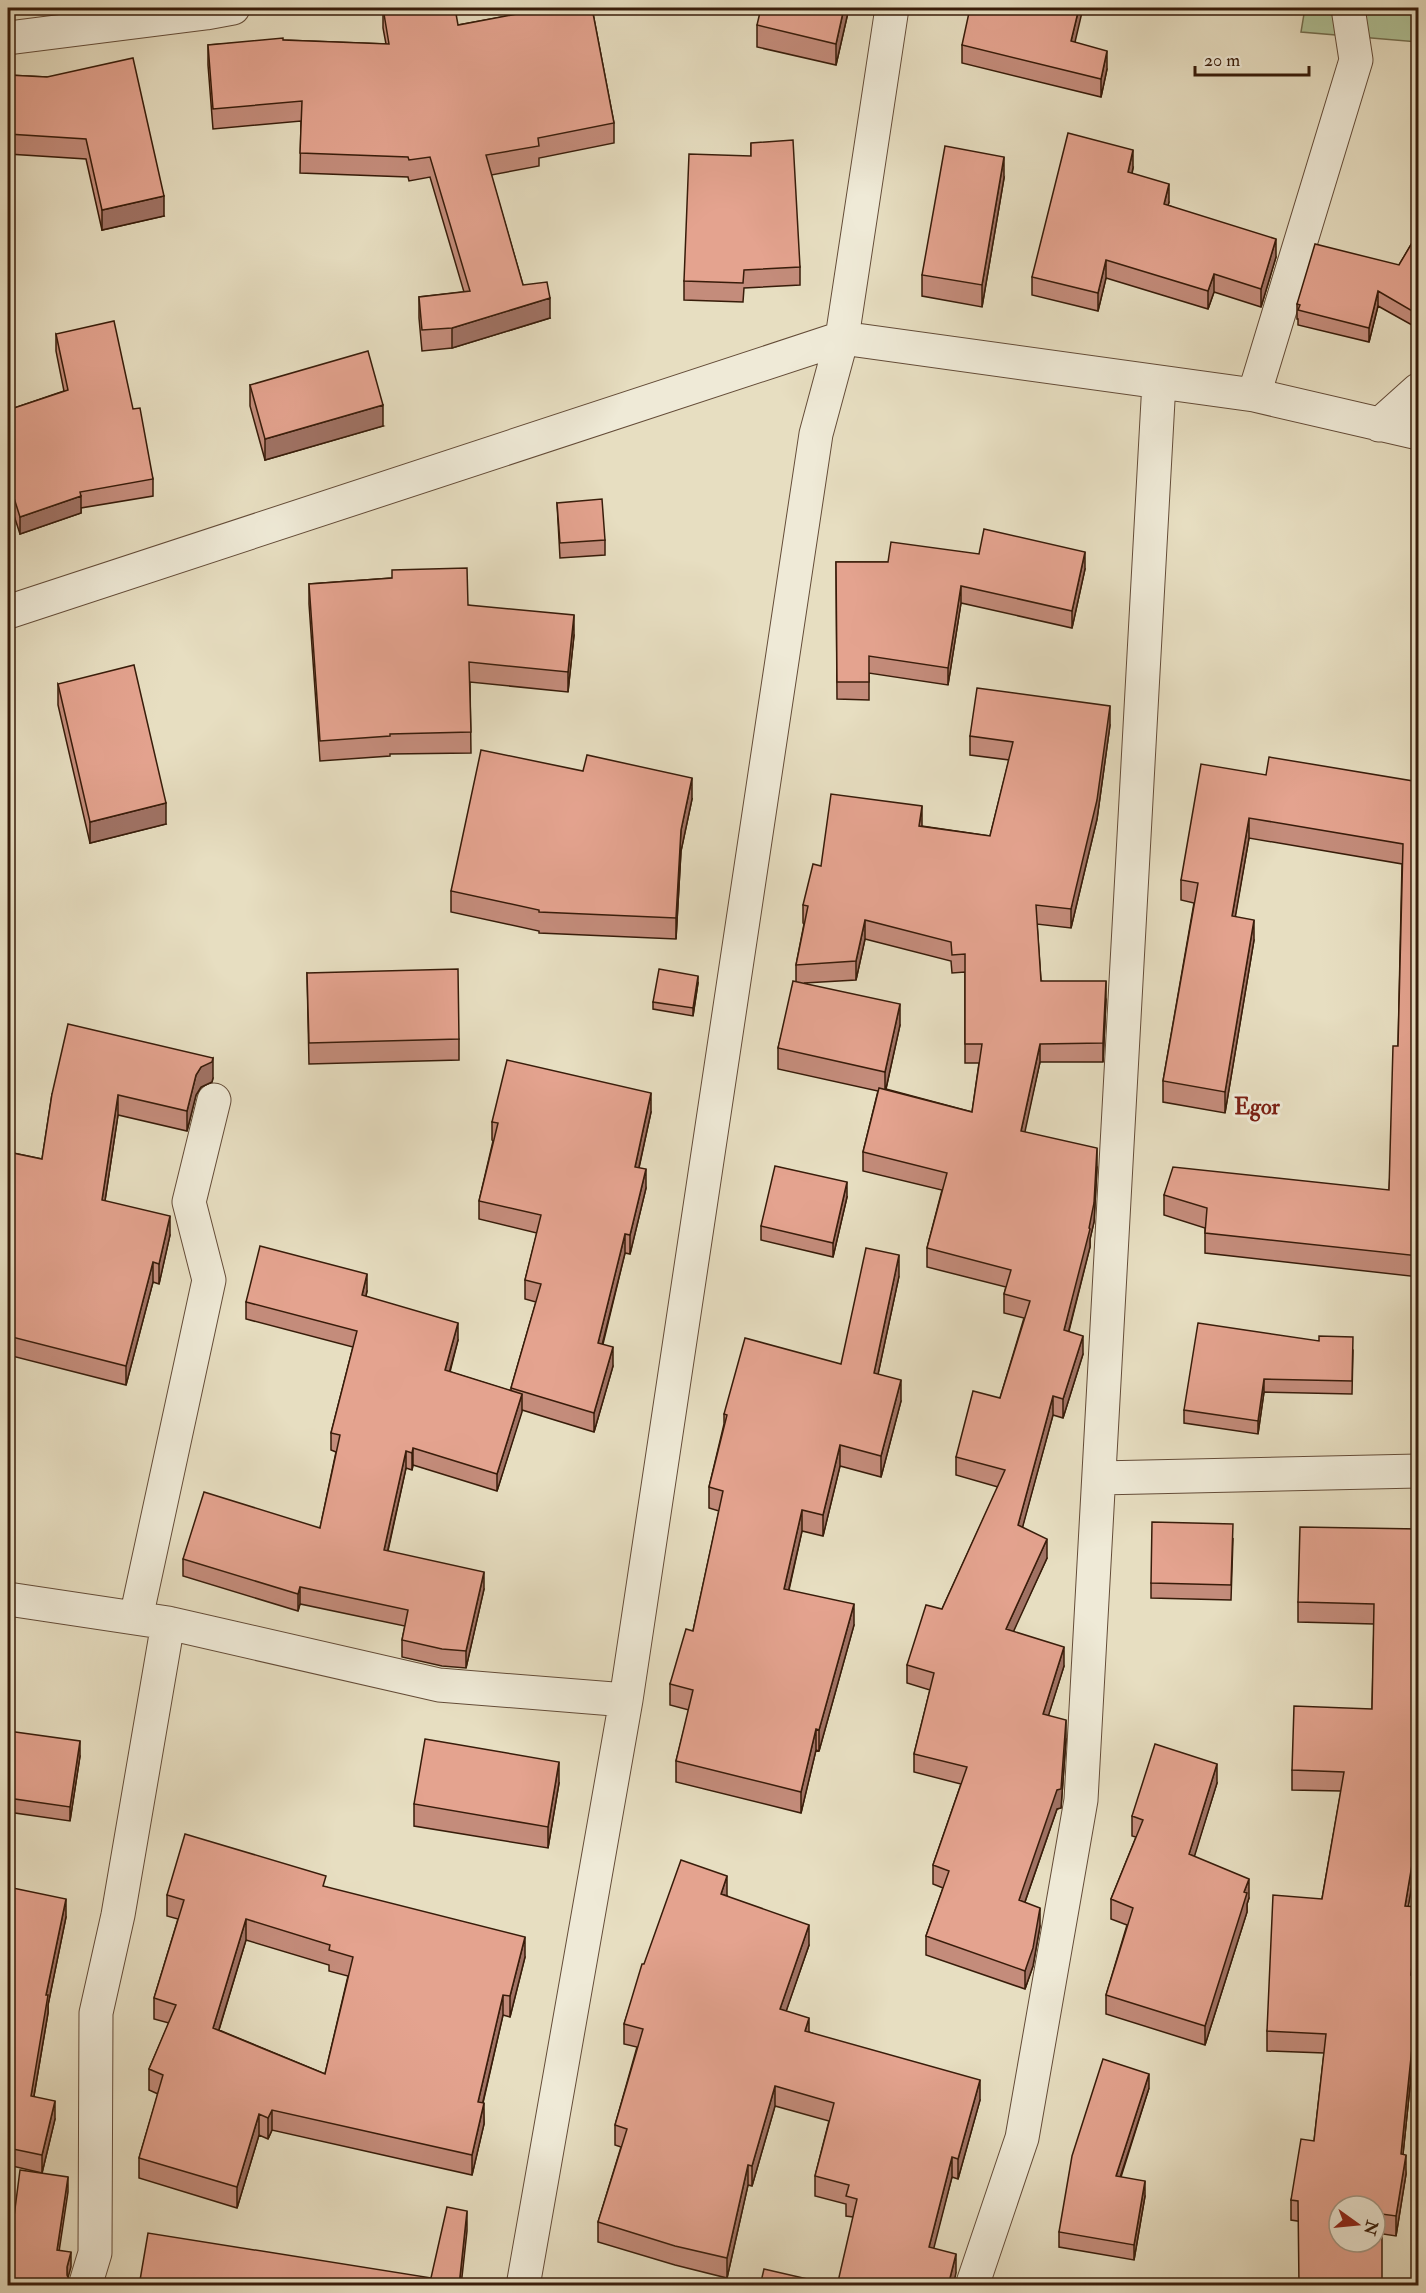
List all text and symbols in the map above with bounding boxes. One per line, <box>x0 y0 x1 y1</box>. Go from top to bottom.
scale bar <box>1195 39 1309 77</box>
text: 20 m <box>1204 49 1240 72</box>
district label: Egor <box>1234 1093 1281 1122</box>
north arrow <box>1327 2194 1387 2254</box>
text: N <box>1359 2217 1382 2238</box>

